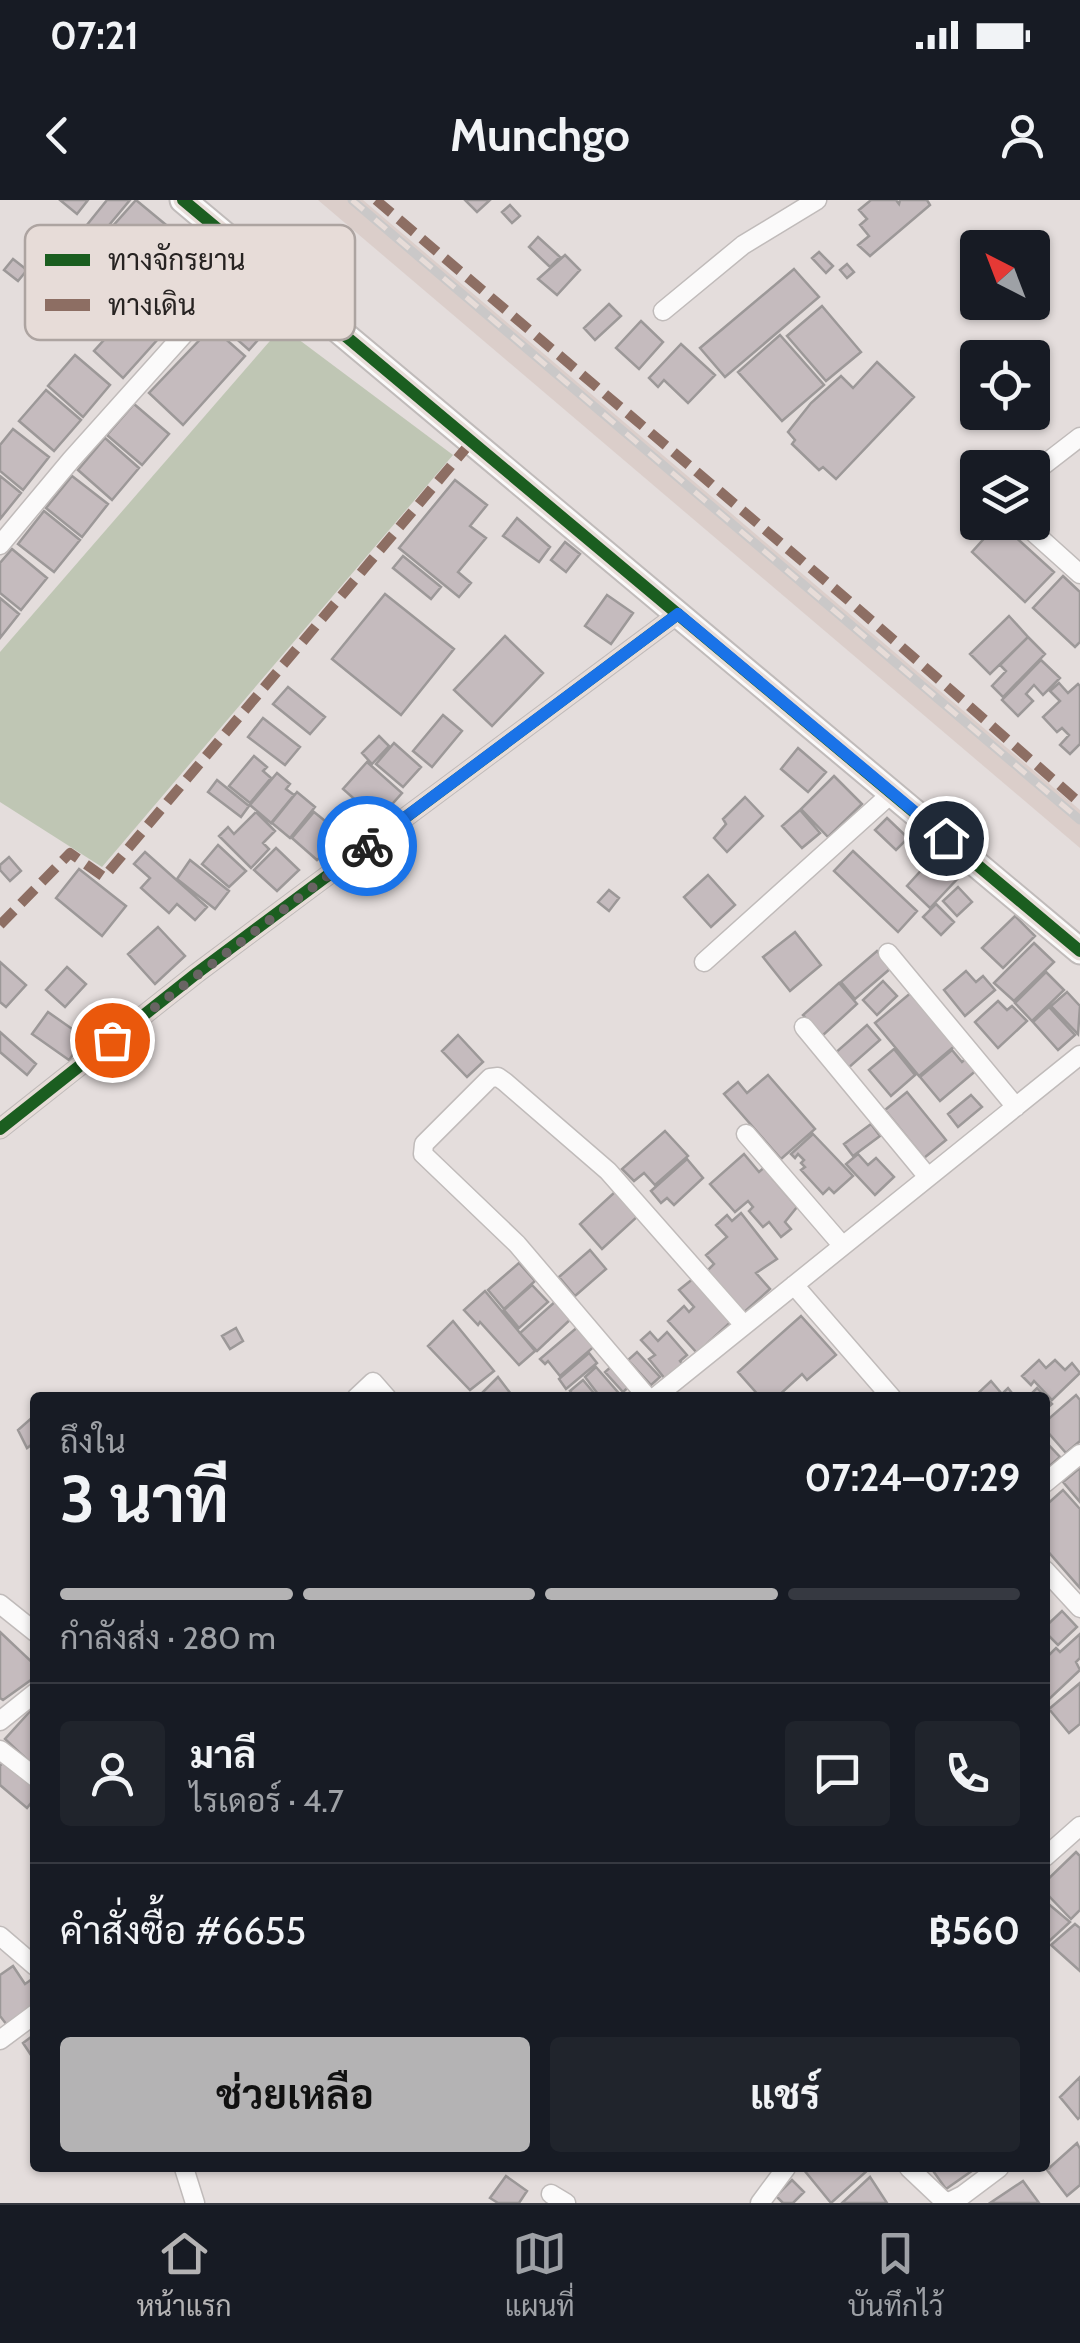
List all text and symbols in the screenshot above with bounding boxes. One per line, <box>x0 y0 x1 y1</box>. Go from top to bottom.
text: 07:21 <box>50 12 139 59</box>
icon: back <box>30 108 85 163</box>
text: Munchgo <box>450 108 630 162</box>
icon: person <box>995 108 1050 163</box>
legend <box>25 225 355 340</box>
north arrow <box>960 230 1050 320</box>
map controls <box>960 230 1050 540</box>
text: ทางจักรยาน <box>108 242 245 277</box>
text: ทางเดิน <box>108 288 196 322</box>
button: locate <box>960 340 1050 430</box>
button: layers <box>960 450 1050 540</box>
courier <box>317 796 417 896</box>
pin <box>904 796 989 881</box>
icon: home <box>919 811 974 866</box>
icon: bike <box>340 819 395 874</box>
pin <box>70 998 155 1083</box>
icon: bag <box>85 1013 140 1068</box>
text: ถึงใน <box>60 1422 126 1461</box>
text: 07:24–07:29 <box>805 1454 1020 1501</box>
text: 3 นาที <box>60 1459 229 1538</box>
text: กำลังส่ง · 280 m <box>60 1618 276 1657</box>
button: person <box>60 1721 165 1826</box>
button: chat <box>785 1721 890 1826</box>
button: phone <box>915 1721 1020 1826</box>
text: มาลี <box>190 1731 256 1778</box>
text: ไรเดอร์ · 4.7 <box>190 1781 344 1820</box>
text: คำสั่งซื้อ #6655 <box>60 1907 306 1954</box>
text: ฿560 <box>928 1907 1020 1954</box>
button: ช่วยเหลือ <box>60 2037 530 2152</box>
button: แชร์ <box>550 2037 1020 2152</box>
tab: หน้าแรก <box>137 2226 232 2323</box>
tab: แผนที่ <box>505 2226 575 2323</box>
tab: บันทึกไว้ <box>848 2226 943 2323</box>

